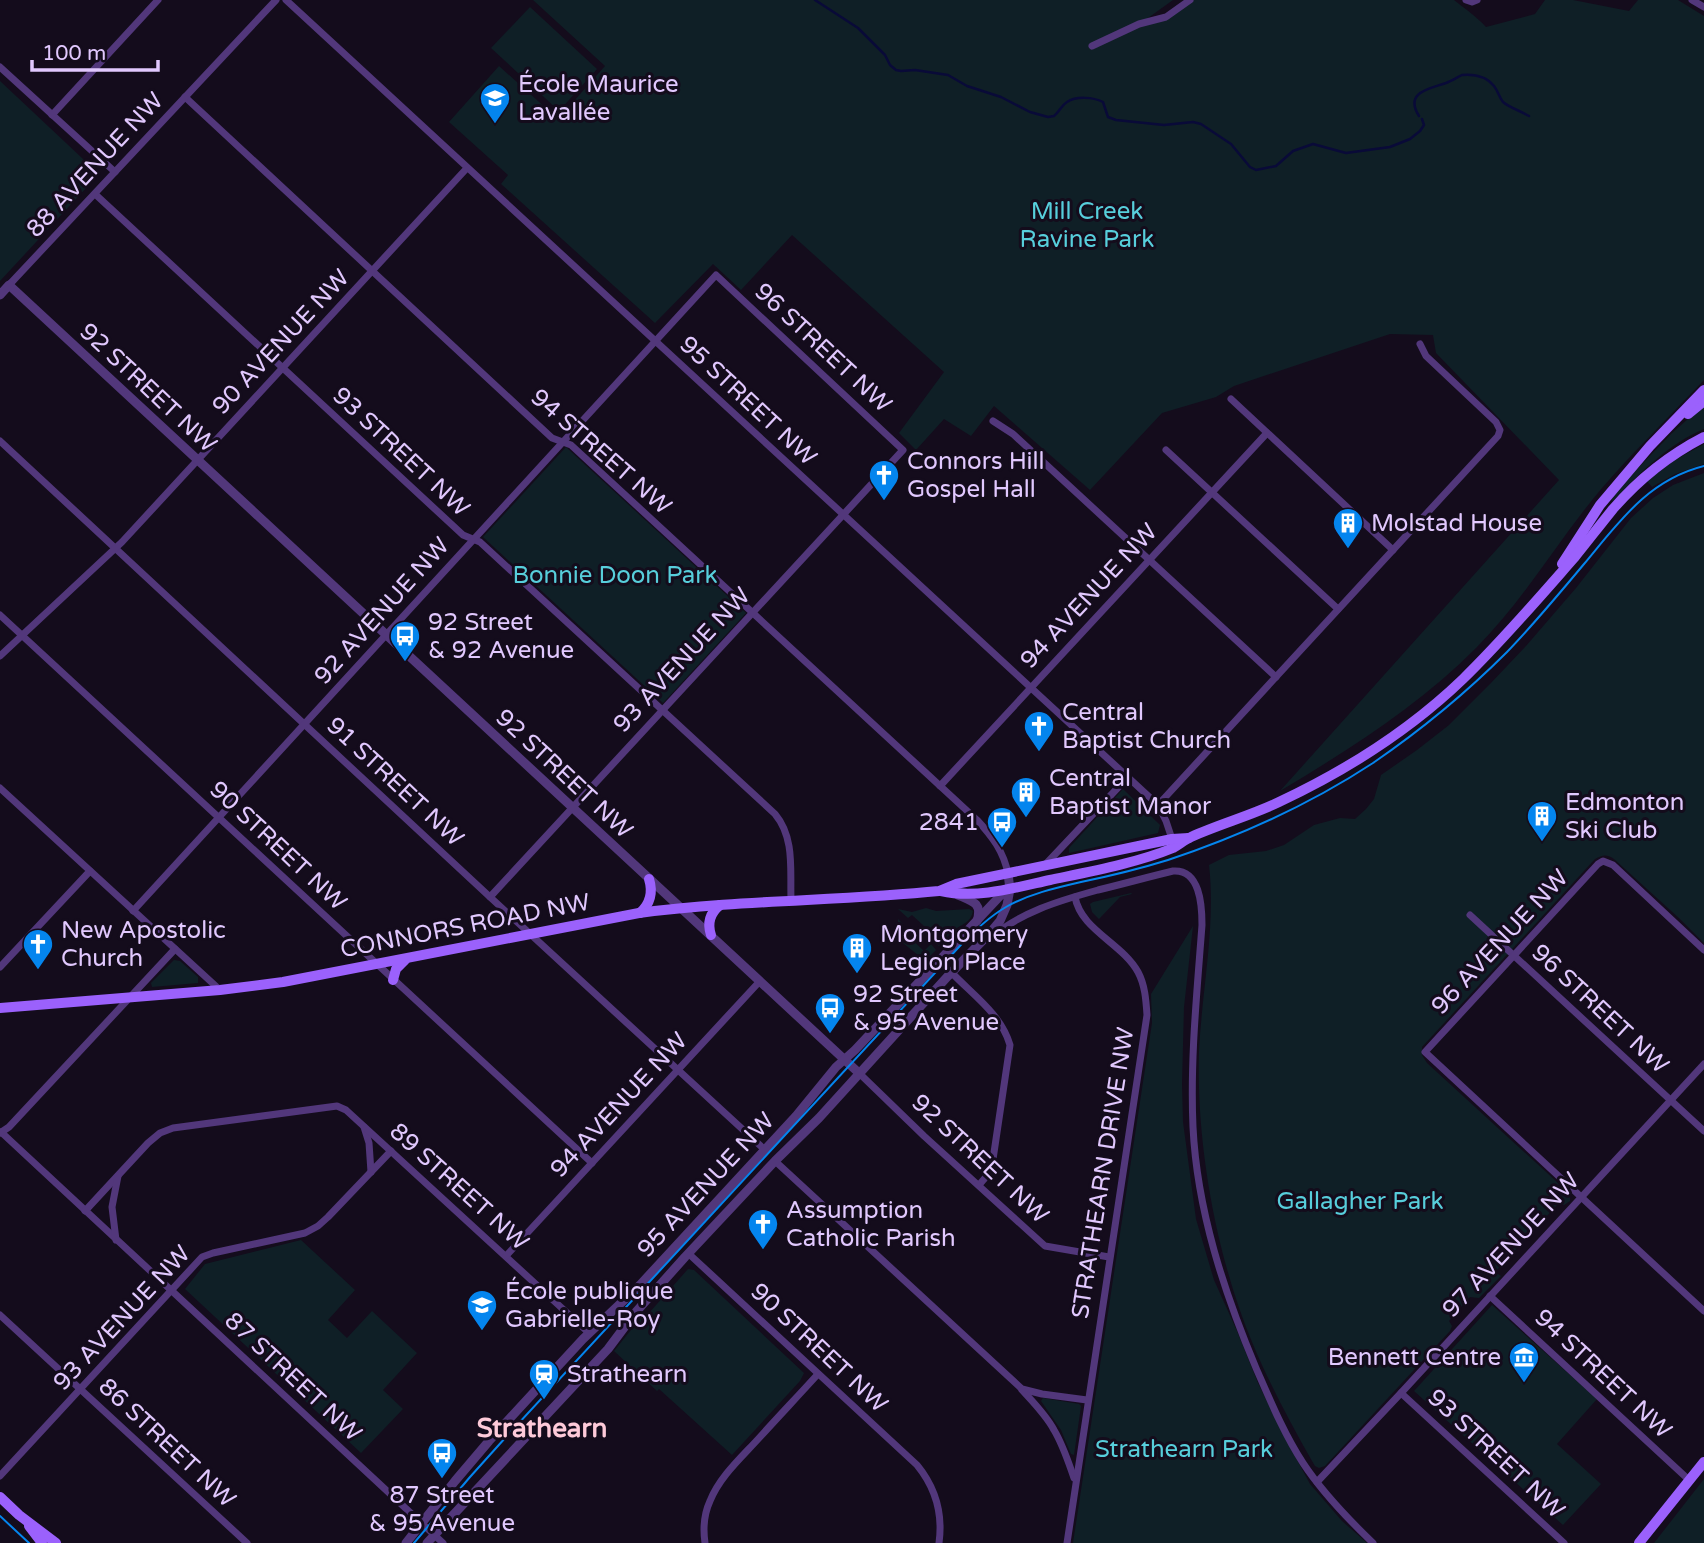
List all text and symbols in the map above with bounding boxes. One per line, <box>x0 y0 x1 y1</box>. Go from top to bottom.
scale bar <box>32 28 158 72</box>
text: 100 m <box>42 41 106 66</box>
place label: École Maurice Lavallée <box>518 69 679 127</box>
school or university icon: École Maurice Lavallée <box>478 81 512 125</box>
street label: 88 AVENUE NW <box>20 86 170 244</box>
park label: Mill Creek Ravine Park <box>1020 197 1154 254</box>
street label: 90 AVENUE NW <box>206 263 356 421</box>
street label: 96 STREET NW <box>748 277 898 419</box>
street label: 92 STREET NW <box>73 317 223 459</box>
street label: 95 STREET NW <box>673 330 823 472</box>
street label: 93 STREET NW <box>326 381 476 523</box>
street label: 94 STREET NW <box>525 383 677 521</box>
place label: Connors Hill Gospel Hall <box>907 447 1044 504</box>
church icon: Connors Hill Gospel Hall <box>867 458 901 502</box>
building icon: Molstad House <box>1331 506 1365 550</box>
place label: Molstad House <box>1371 509 1542 538</box>
street label: 94 AVENUE NW <box>1014 517 1164 675</box>
street label: 92 AVENUE NW <box>308 532 456 690</box>
park label: Bonnie Doon Park <box>512 561 718 590</box>
street label: 93 AVENUE NW <box>607 581 757 739</box>
place label: 92 Street & 92 Avenue <box>428 608 574 665</box>
bus stop icon: 92 Street & 92 Avenue <box>388 619 422 663</box>
place label: Central Baptist Church <box>1062 698 1231 755</box>
street label: 92 STREET NW <box>489 703 639 845</box>
church icon: Central Baptist Church <box>1022 709 1056 753</box>
street label: 91 STREET NW <box>320 711 470 853</box>
place label: Central Baptist Manor <box>1049 764 1212 821</box>
street label: 90 STREET NW <box>203 775 353 917</box>
building icon: Central Baptist Manor <box>1009 775 1043 819</box>
place label: Edmonton Ski Club <box>1565 788 1684 845</box>
building icon: Edmonton Ski Club <box>1525 799 1559 843</box>
bus stop icon: 2841 <box>985 805 1019 849</box>
place label: 2841 <box>919 808 979 837</box>
street label: 96 AVENUE NW <box>1425 863 1575 1021</box>
street label: CONNORS ROAD NW <box>338 888 592 964</box>
place label: New Apostolic Church <box>61 916 226 973</box>
place label: Montgomery Legion Place <box>880 920 1028 977</box>
church icon: New Apostolic Church <box>21 927 55 971</box>
building icon: Montgomery Legion Place <box>840 931 874 975</box>
street label: 96 STREET NW <box>1525 938 1675 1080</box>
place label: 92 Street & 95 Avenue <box>853 980 999 1037</box>
bus stop icon: 92 Street & 95 Avenue <box>813 991 847 1035</box>
street label: STRATHEARN DRIVE NW <box>1066 1025 1140 1321</box>
street label: 94 AVENUE NW <box>544 1026 694 1184</box>
street label: 92 STREET NW <box>905 1088 1055 1230</box>
street label: 95 AVENUE NW <box>631 1106 781 1264</box>
street label: 89 STREET NW <box>384 1117 534 1257</box>
street label: 97 AVENUE NW <box>1436 1166 1586 1324</box>
park label: Gallagher Park <box>1276 1187 1444 1216</box>
place label: Assumption Catholic Parish <box>786 1196 956 1253</box>
church icon: Assumption Catholic Parish <box>746 1207 780 1251</box>
street label: 93 AVENUE NW <box>47 1239 197 1397</box>
place label: École publique Gabrielle-Roy <box>505 1276 673 1334</box>
street label: 90 STREET NW <box>744 1277 894 1419</box>
school or university icon: École publique Gabrielle-Roy <box>465 1288 499 1332</box>
street label: 94 STREET NW <box>1528 1303 1678 1445</box>
street label: 87 STREET NW <box>218 1306 368 1448</box>
museum icon: Bennett Centre <box>1507 1340 1541 1384</box>
place label: Bennett Centre <box>1328 1343 1501 1372</box>
station icon: Strathearn <box>527 1357 561 1401</box>
place label: Strathearn <box>567 1360 687 1389</box>
street label: 86 STREET NW <box>92 1372 242 1514</box>
street label: 93 STREET NW <box>1421 1383 1571 1525</box>
district label: Strathearn <box>477 1413 607 1444</box>
park label: Strathearn Park <box>1095 1435 1273 1464</box>
bus stop icon: 87 Street & 95 Avenue <box>425 1436 459 1480</box>
place label: 87 Street & 95 Avenue <box>369 1481 515 1538</box>

